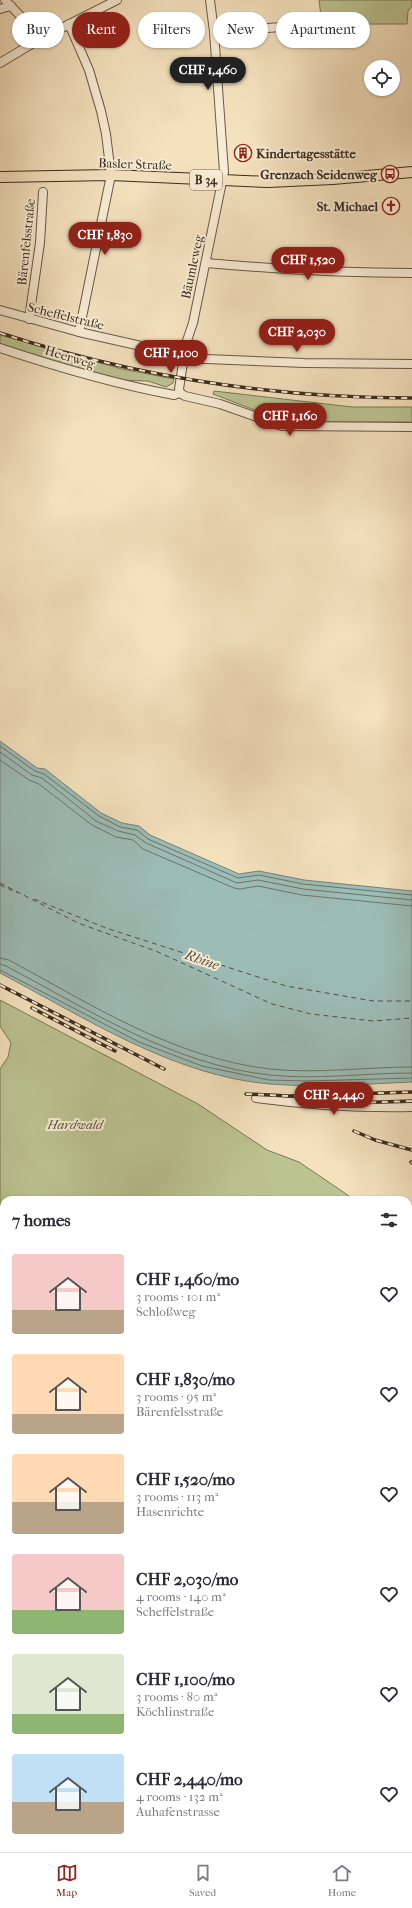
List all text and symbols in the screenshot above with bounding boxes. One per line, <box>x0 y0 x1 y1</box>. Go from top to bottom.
chip: Buy <box>12 12 64 48</box>
chip: Rent <box>72 12 130 48</box>
chip: Filters <box>138 12 205 48</box>
chip: New <box>213 12 268 48</box>
chip: Apartment <box>276 12 370 48</box>
pin: CHF 1,460 <box>162 57 254 91</box>
map controls <box>364 60 400 96</box>
button: locate <box>364 60 400 96</box>
text: CHF 1,460 <box>179 62 237 77</box>
building icon: Kindertagesstätte <box>233 143 253 163</box>
place label: Kindertagesstätte <box>256 146 356 162</box>
street label: Basler Straße <box>98 155 173 173</box>
bus stop icon: Grenzach Seidenweg <box>380 164 400 184</box>
place label: Grenzach Seidenweg <box>260 167 378 183</box>
road number: B 34 <box>190 170 222 190</box>
church icon: St. Michael <box>381 196 401 216</box>
street label: Bärenfelsstraße <box>14 197 38 286</box>
place label: St. Michael <box>317 199 378 214</box>
pin: CHF 1,830 <box>59 222 151 256</box>
text: CHF 1,830 <box>77 227 133 242</box>
street label: Bäumleweg <box>178 233 206 300</box>
pin: CHF 1,520 <box>262 247 354 281</box>
text: CHF 1,520 <box>280 252 336 267</box>
street label: Scheffelstraße <box>26 299 106 333</box>
pin: CHF 2,030 <box>251 319 343 353</box>
text: CHF 2,030 <box>268 324 326 339</box>
pin: CHF 1,100 <box>125 340 217 374</box>
street label: Heerweg <box>43 342 98 372</box>
text: CHF 1,100 <box>143 345 199 360</box>
pin: CHF 1,160 <box>244 403 336 437</box>
text: CHF 1,160 <box>263 408 317 423</box>
water label: Rhine <box>182 946 222 974</box>
pin: CHF 2,440 <box>288 1082 380 1116</box>
text: CHF 2,440 <box>303 1087 365 1102</box>
park label: Hardwald <box>47 1117 105 1132</box>
icon: filters <box>378 1209 400 1231</box>
text: 7 homes <box>12 1210 71 1230</box>
text: CHF 1,460/mo <box>136 1269 239 1289</box>
icon: home <box>44 1270 92 1318</box>
icon: heart <box>378 1283 400 1305</box>
text: 3 rooms · 101 m² <box>136 1289 220 1304</box>
text: Schloßweg <box>136 1304 195 1319</box>
text: CHF 1,830/mo <box>136 1369 235 1389</box>
icon: home <box>44 1370 92 1418</box>
icon: heart <box>378 1383 400 1405</box>
text: 3 rooms · 95 m² <box>136 1389 216 1404</box>
text: Bärenfelsstraße <box>136 1404 223 1419</box>
text: CHF 1,520/mo <box>136 1469 235 1489</box>
icon: home <box>44 1470 92 1518</box>
icon: heart <box>378 1483 400 1505</box>
text: 3 rooms · 113 m² <box>136 1489 218 1504</box>
text: Hasenrichte <box>136 1504 204 1519</box>
text: CHF 2,030/mo <box>136 1569 238 1589</box>
icon: home <box>44 1570 92 1618</box>
icon: heart <box>378 1583 400 1605</box>
text: 4 rooms · 140 m² <box>136 1589 226 1604</box>
text: Scheffelstraße <box>136 1604 214 1619</box>
text: CHF 1,100/mo <box>136 1669 235 1689</box>
icon: home <box>44 1670 92 1718</box>
icon: heart <box>378 1683 400 1705</box>
text: 3 rooms · 80 m² <box>136 1689 217 1704</box>
text: Köchlinstraße <box>136 1704 214 1719</box>
text: CHF 2,440/mo <box>136 1769 243 1789</box>
icon: home <box>44 1770 92 1818</box>
icon: heart <box>378 1783 400 1805</box>
text: 4 rooms · 132 m² <box>136 1789 223 1804</box>
text: Auhafenstrasse <box>136 1804 220 1819</box>
tab: Map <box>56 1862 78 1899</box>
tab: Saved <box>189 1862 216 1899</box>
tab: Home <box>328 1862 356 1899</box>

